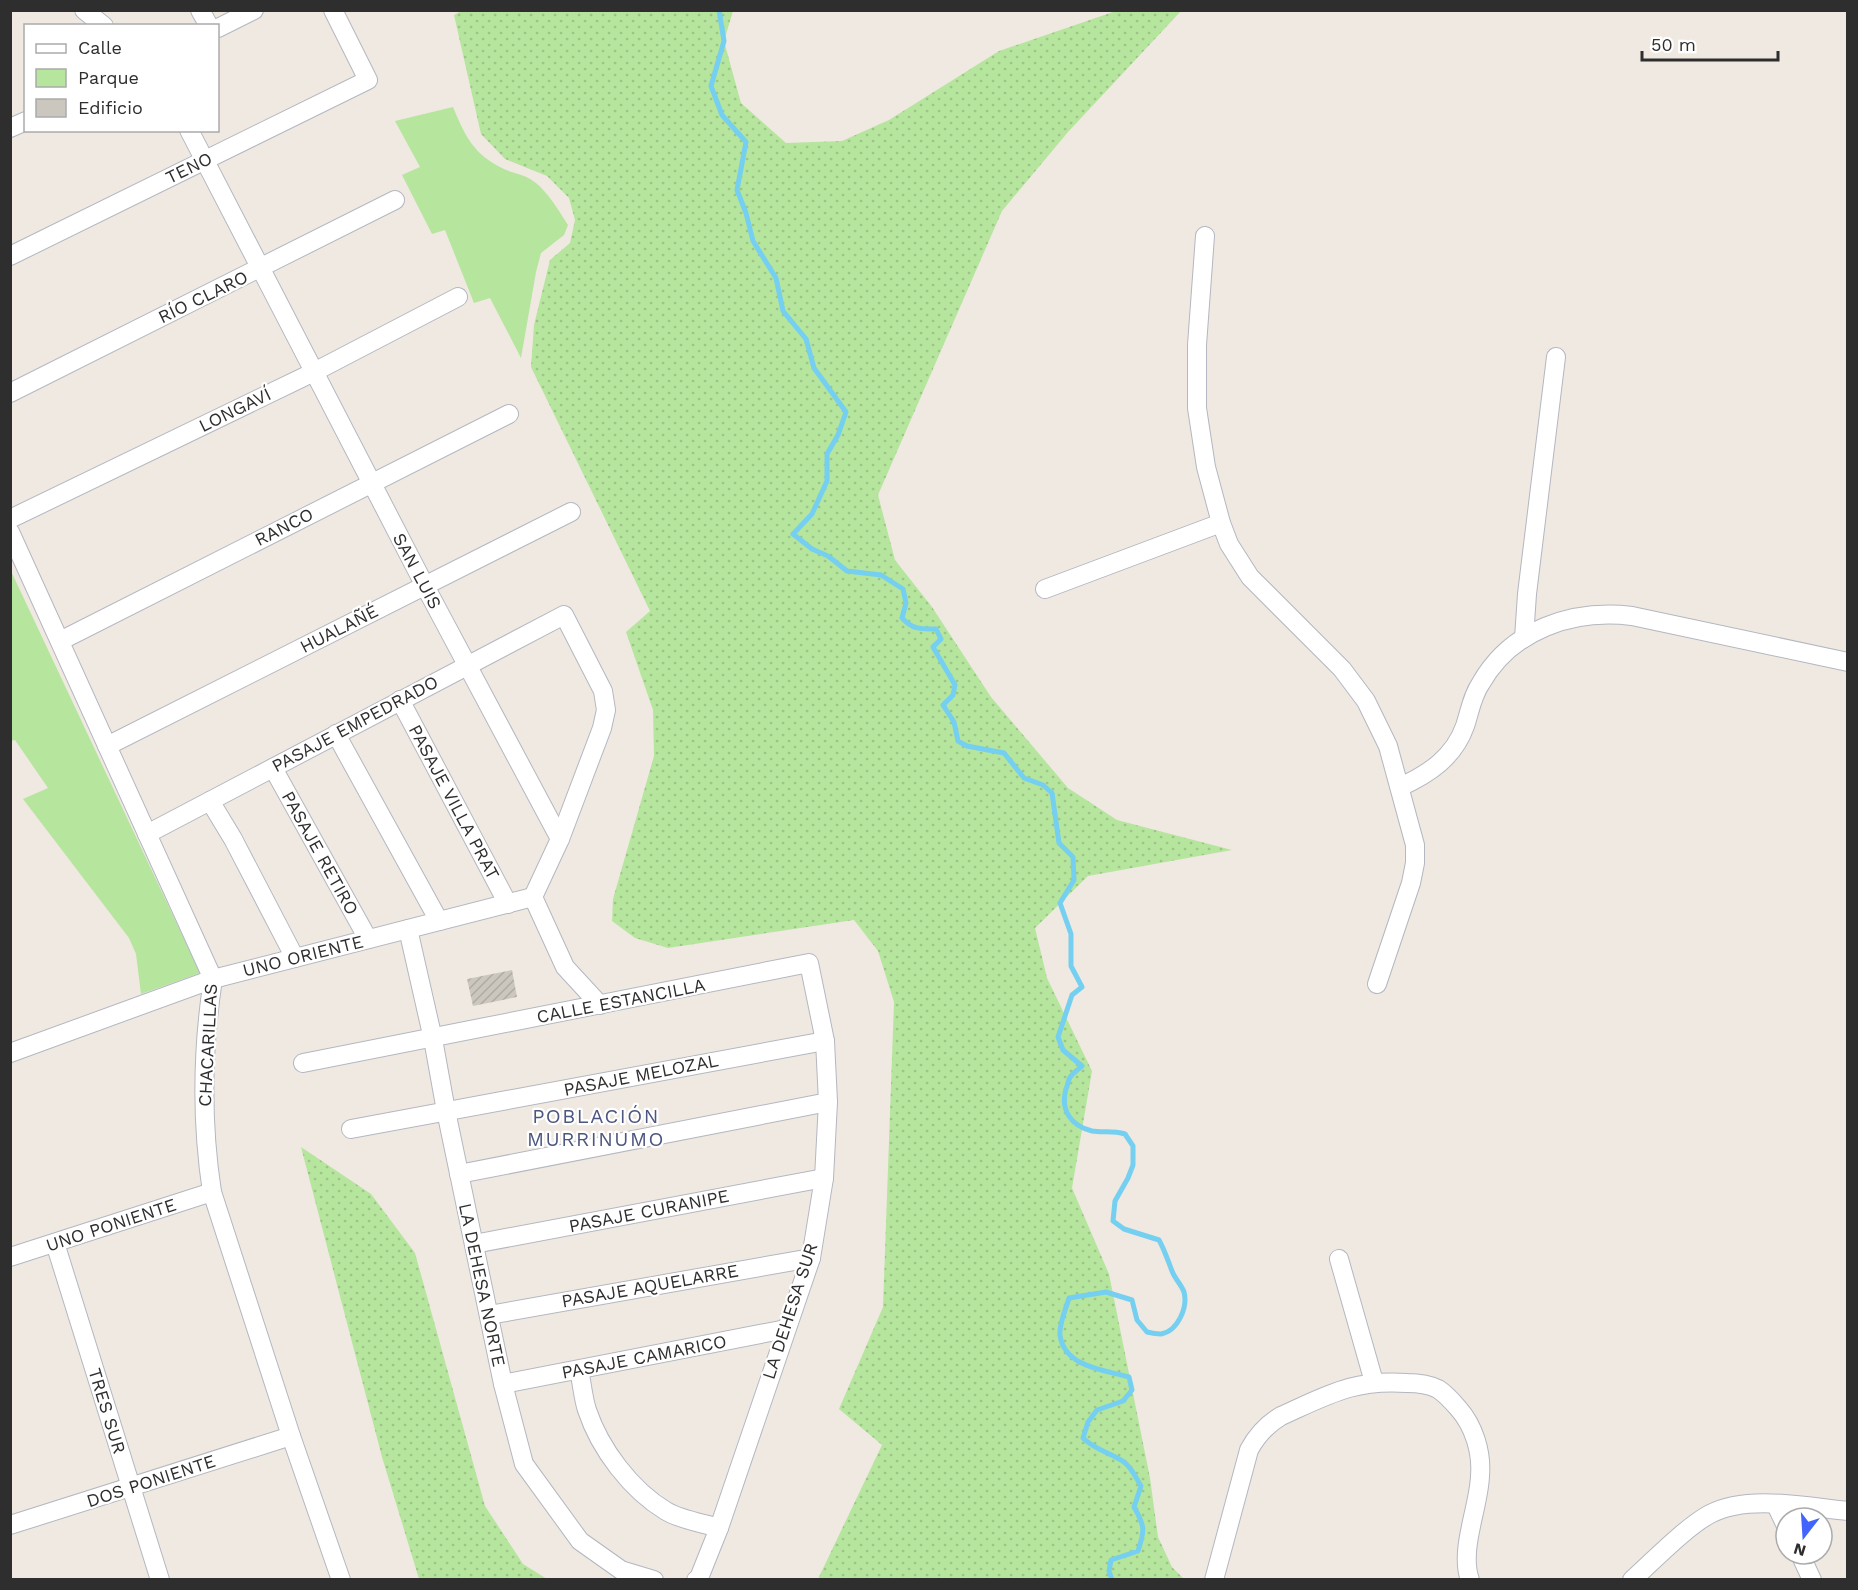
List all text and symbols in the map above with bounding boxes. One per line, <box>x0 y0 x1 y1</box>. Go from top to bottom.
legend <box>24 24 219 132</box>
scale bar <box>1642 24 1778 62</box>
text: 50 m <box>1651 34 1696 55</box>
text: Calle <box>78 37 122 58</box>
text: Parque <box>78 67 139 88</box>
text: Edificio <box>78 97 143 118</box>
street label: TENO <box>162 147 215 188</box>
street label: RÍO CLARO <box>154 266 251 327</box>
street label: LONGAVÍ <box>195 383 274 436</box>
street label: RANCO <box>251 503 317 550</box>
street label: SAN LUIS <box>389 529 446 612</box>
street label: HUALAÑÉ <box>296 600 381 657</box>
street label: PASAJE EMPEDRADO <box>268 671 442 776</box>
street label: PASAJE VILLA PRAT <box>405 721 504 883</box>
street label: PASAJE RETIRO <box>278 787 363 918</box>
street label: UNO ORIENTE <box>240 930 365 981</box>
street label: CALLE ESTANCILLA <box>535 974 707 1027</box>
street label: CHACARILLAS <box>194 983 221 1107</box>
street label: PASAJE MELOZAL <box>562 1049 720 1100</box>
district label: POBLACIÓN MURRINUMO <box>527 1104 665 1151</box>
street label: PASAJE CURANIPE <box>567 1185 731 1236</box>
street label: UNO PONIENTE <box>43 1194 179 1255</box>
street label: LA DEHESA NORTE <box>455 1201 510 1369</box>
street label: LA DEHESA SUR <box>758 1240 821 1382</box>
street label: PASAJE AQUELARRE <box>560 1260 740 1311</box>
street label: PASAJE CAMARICO <box>560 1330 728 1383</box>
street label: TRES SUR <box>85 1366 130 1456</box>
street label: DOS PONIENTE <box>84 1450 218 1511</box>
north arrow <box>1774 1506 1834 1566</box>
text: N <box>1791 1539 1808 1561</box>

